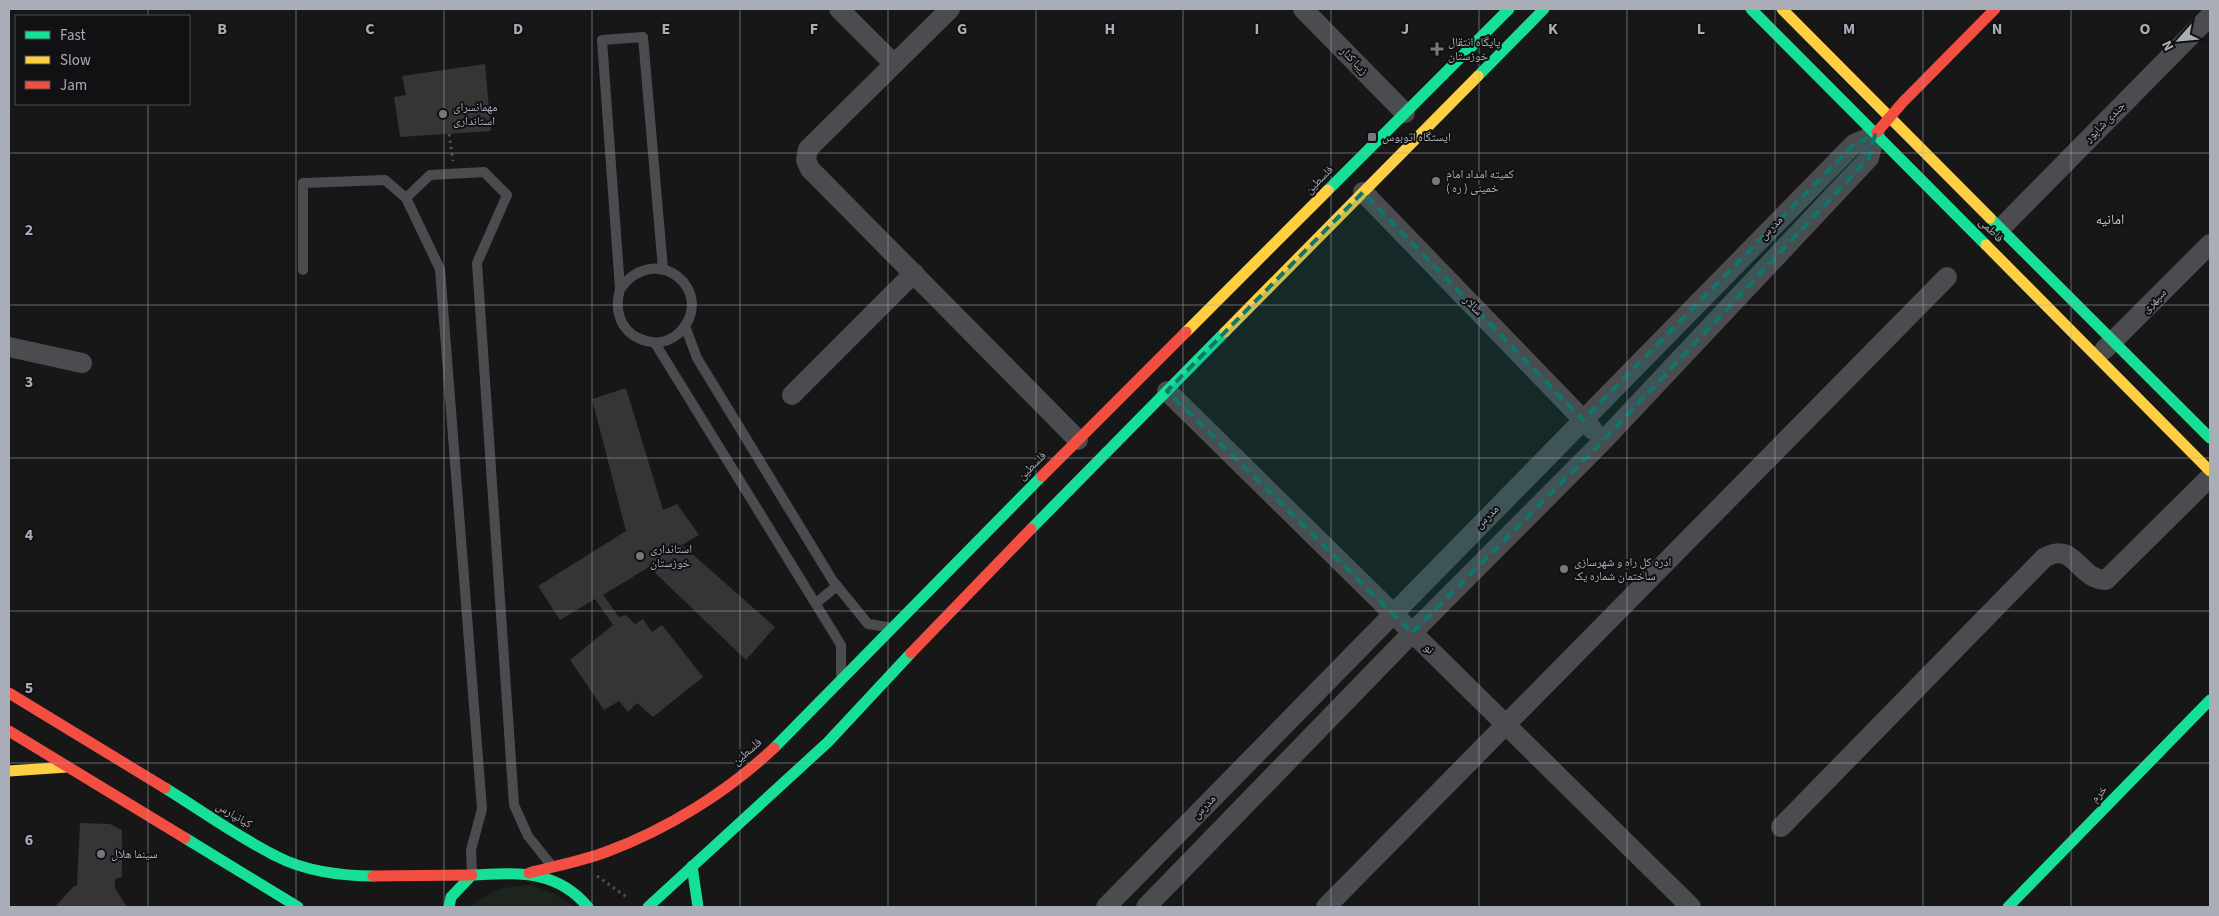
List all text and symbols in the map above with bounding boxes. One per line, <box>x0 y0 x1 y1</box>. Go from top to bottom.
legend <box>15 15 190 105</box>
north arrow <box>2154 15 2204 65</box>
text: B <box>217 18 227 40</box>
text: C <box>365 18 375 40</box>
text: D <box>513 18 523 40</box>
text: E <box>662 18 670 40</box>
text: F <box>810 18 818 40</box>
text: G <box>957 18 967 40</box>
text: H <box>1105 18 1115 40</box>
text: I <box>1255 18 1259 40</box>
text: J <box>1401 18 1409 40</box>
text: K <box>1548 18 1558 40</box>
text: L <box>1697 18 1705 40</box>
text: M <box>1843 18 1855 40</box>
text: N <box>1992 18 2002 40</box>
text: O <box>2140 18 2151 40</box>
text: Fast <box>60 25 86 46</box>
place label: پایگاه انتقال خوزستان <box>1448 34 1501 65</box>
text: N <box>2157 37 2179 54</box>
street label: زیبا کنار <box>1335 42 1372 79</box>
marker: پایگاه انتقال خوزستان <box>1430 42 1444 56</box>
text: Slow <box>60 50 91 71</box>
text: Jam <box>60 75 87 96</box>
street label: جندی شاپور <box>2080 97 2130 147</box>
place label: مهمانسرای استانداری <box>453 99 497 130</box>
marker: مهمانسرای استانداری <box>437 108 449 120</box>
place label: ایستگاه اتوبوس <box>1382 129 1451 146</box>
marker: ایستگاه اتوبوس <box>1366 131 1378 143</box>
street label: فلسطین <box>1301 162 1337 198</box>
place label: کمیته امداد امام خمینی ( ره ) <box>1446 166 1514 197</box>
marker: کمیته امداد امام خمینی ( ره ) <box>1430 175 1442 187</box>
district label: امانیه <box>2096 210 2124 230</box>
street label: مدرس <box>1755 212 1787 244</box>
street label: فاطمی <box>1975 214 2007 246</box>
text: 2 <box>25 219 33 241</box>
street label: سپهری <box>2138 285 2170 317</box>
street label: سالار <box>1459 292 1487 320</box>
text: 3 <box>25 371 33 393</box>
street label: فلسطین <box>1014 448 1050 484</box>
street label: مدرس <box>1471 501 1503 533</box>
text: 4 <box>25 524 34 546</box>
place label: استانداری خوزستان <box>650 541 692 572</box>
marker: استانداری خوزستان <box>634 550 646 562</box>
place label: ادره کل راه و شهرسازی ساختمان شماره یک <box>1574 554 1671 585</box>
marker: ادره کل راه و شهرسازی ساختمان شماره یک <box>1558 563 1570 575</box>
street label: نو <box>1420 640 1438 658</box>
text: 5 <box>25 677 33 699</box>
street label: فلسطین <box>728 734 766 770</box>
street label: خرم <box>2087 781 2112 807</box>
street label: مدرس <box>1188 791 1220 823</box>
street label: کیانپارس <box>213 797 255 833</box>
text: 6 <box>25 829 33 851</box>
place label: سینما هلال <box>111 846 158 863</box>
marker: سینما هلال <box>95 848 107 860</box>

